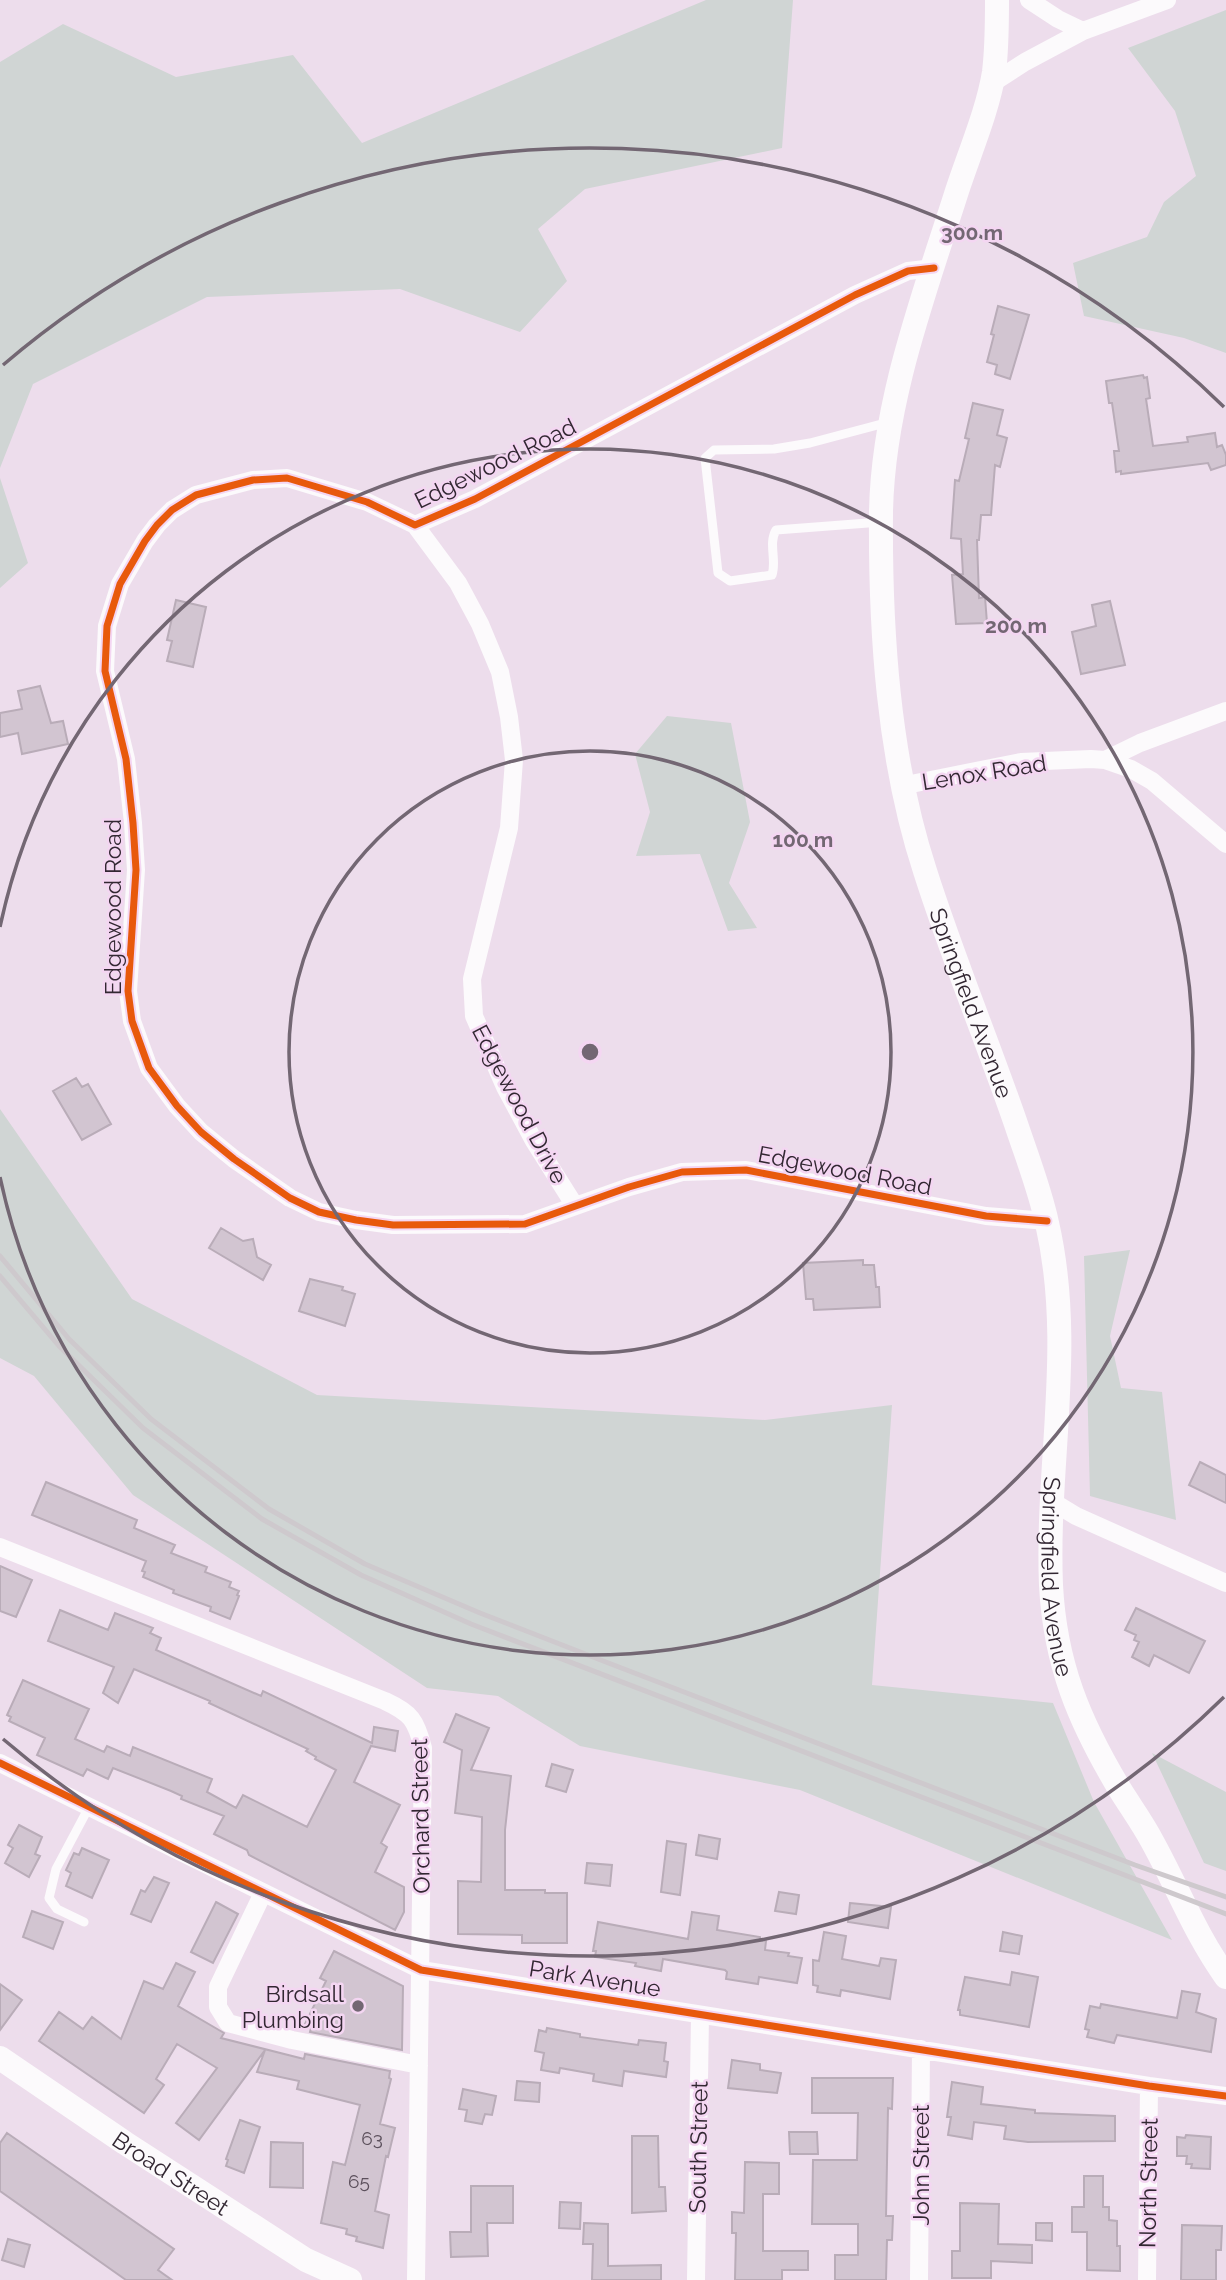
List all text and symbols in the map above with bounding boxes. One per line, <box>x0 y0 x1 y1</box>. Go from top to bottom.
text: 300 m <box>941 220 1003 245</box>
street label: Edgewood Road <box>410 412 580 514</box>
text: 200 m <box>985 613 1047 638</box>
street label: Lenox Road <box>920 749 1048 795</box>
street label: Edgewood Road <box>99 819 126 995</box>
text: 100 m <box>773 827 833 852</box>
street label: Springfield Avenue <box>925 904 1019 1101</box>
street label: Edgewood Drive <box>467 1020 573 1188</box>
centre of rings <box>578 1040 602 1064</box>
street label: Edgewood Road <box>756 1140 934 1200</box>
street label: Springfield Avenue <box>1037 1476 1079 1679</box>
street label: Orchard Street <box>405 1738 435 1894</box>
street label: Park Avenue <box>527 1954 663 2002</box>
place label: Birdsall Plumbing <box>242 1980 345 2033</box>
marker: Birdsall Plumbing <box>350 1998 366 2014</box>
street label: South Street <box>683 2080 713 2213</box>
street label: John Street <box>907 2104 934 2226</box>
street label: North Street <box>1133 2117 1163 2248</box>
street label: Broad Street <box>108 2125 235 2220</box>
house number: 63 <box>361 2127 383 2149</box>
house number: 65 <box>348 2170 370 2192</box>

